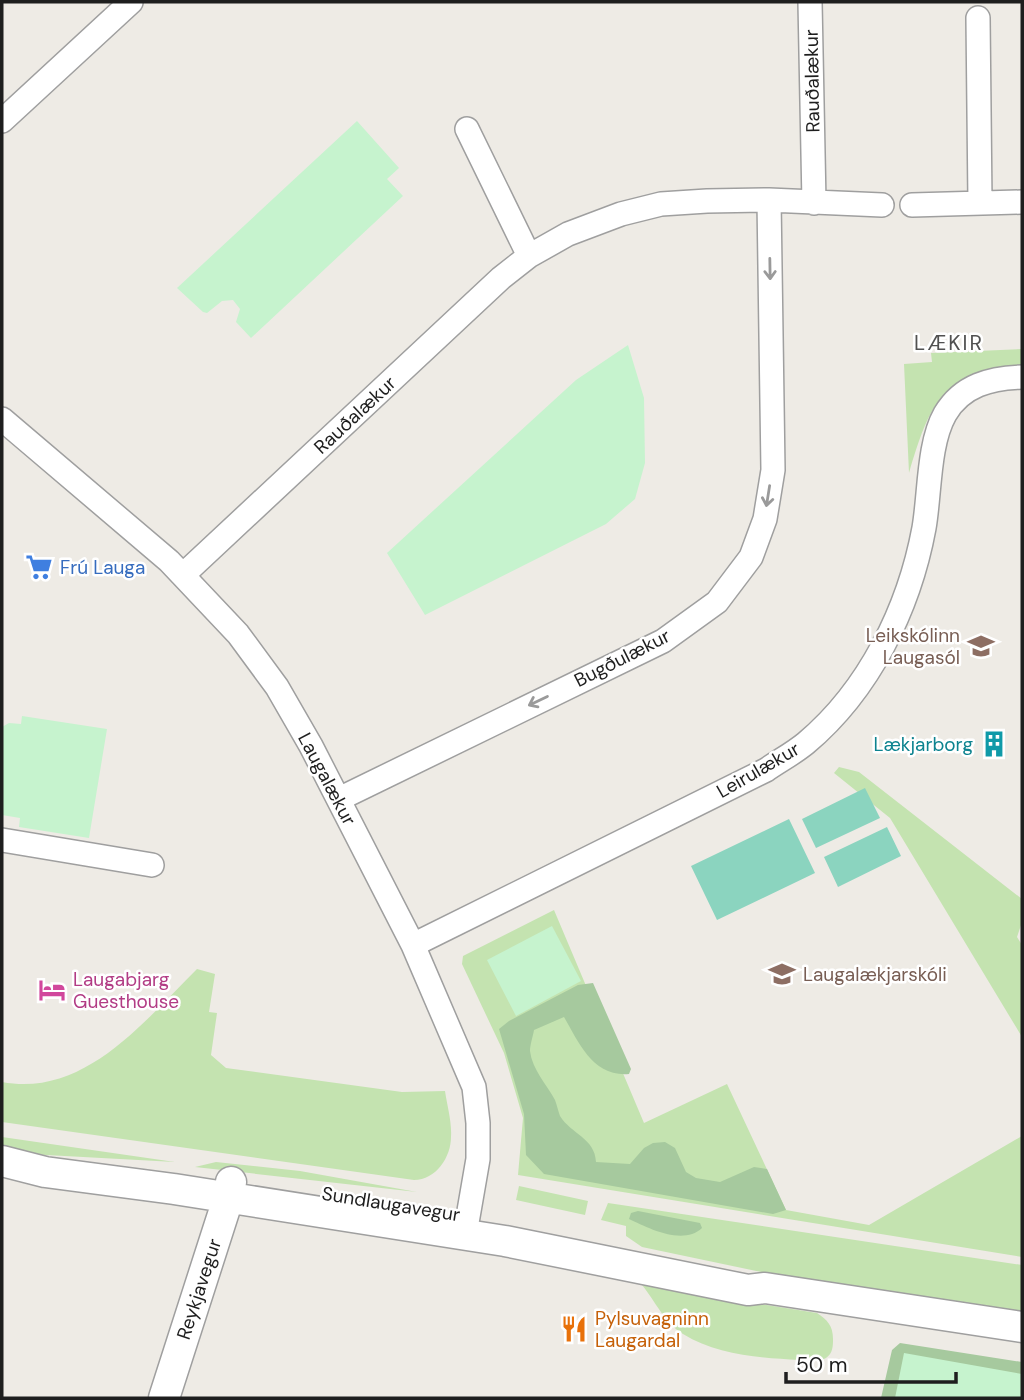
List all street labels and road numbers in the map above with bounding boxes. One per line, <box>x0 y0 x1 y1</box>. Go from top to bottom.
street label: Rauðalækur <box>799 29 825 133</box>
street label: Rauðalækur <box>309 371 401 459</box>
street label: Bugðulækur <box>570 623 674 693</box>
street label: Laugalækur <box>292 728 362 830</box>
street label: Leirulækur <box>712 736 804 804</box>
street label: Sundlaugavegur <box>320 1181 462 1227</box>
street label: Reykjavegur <box>171 1235 227 1343</box>

